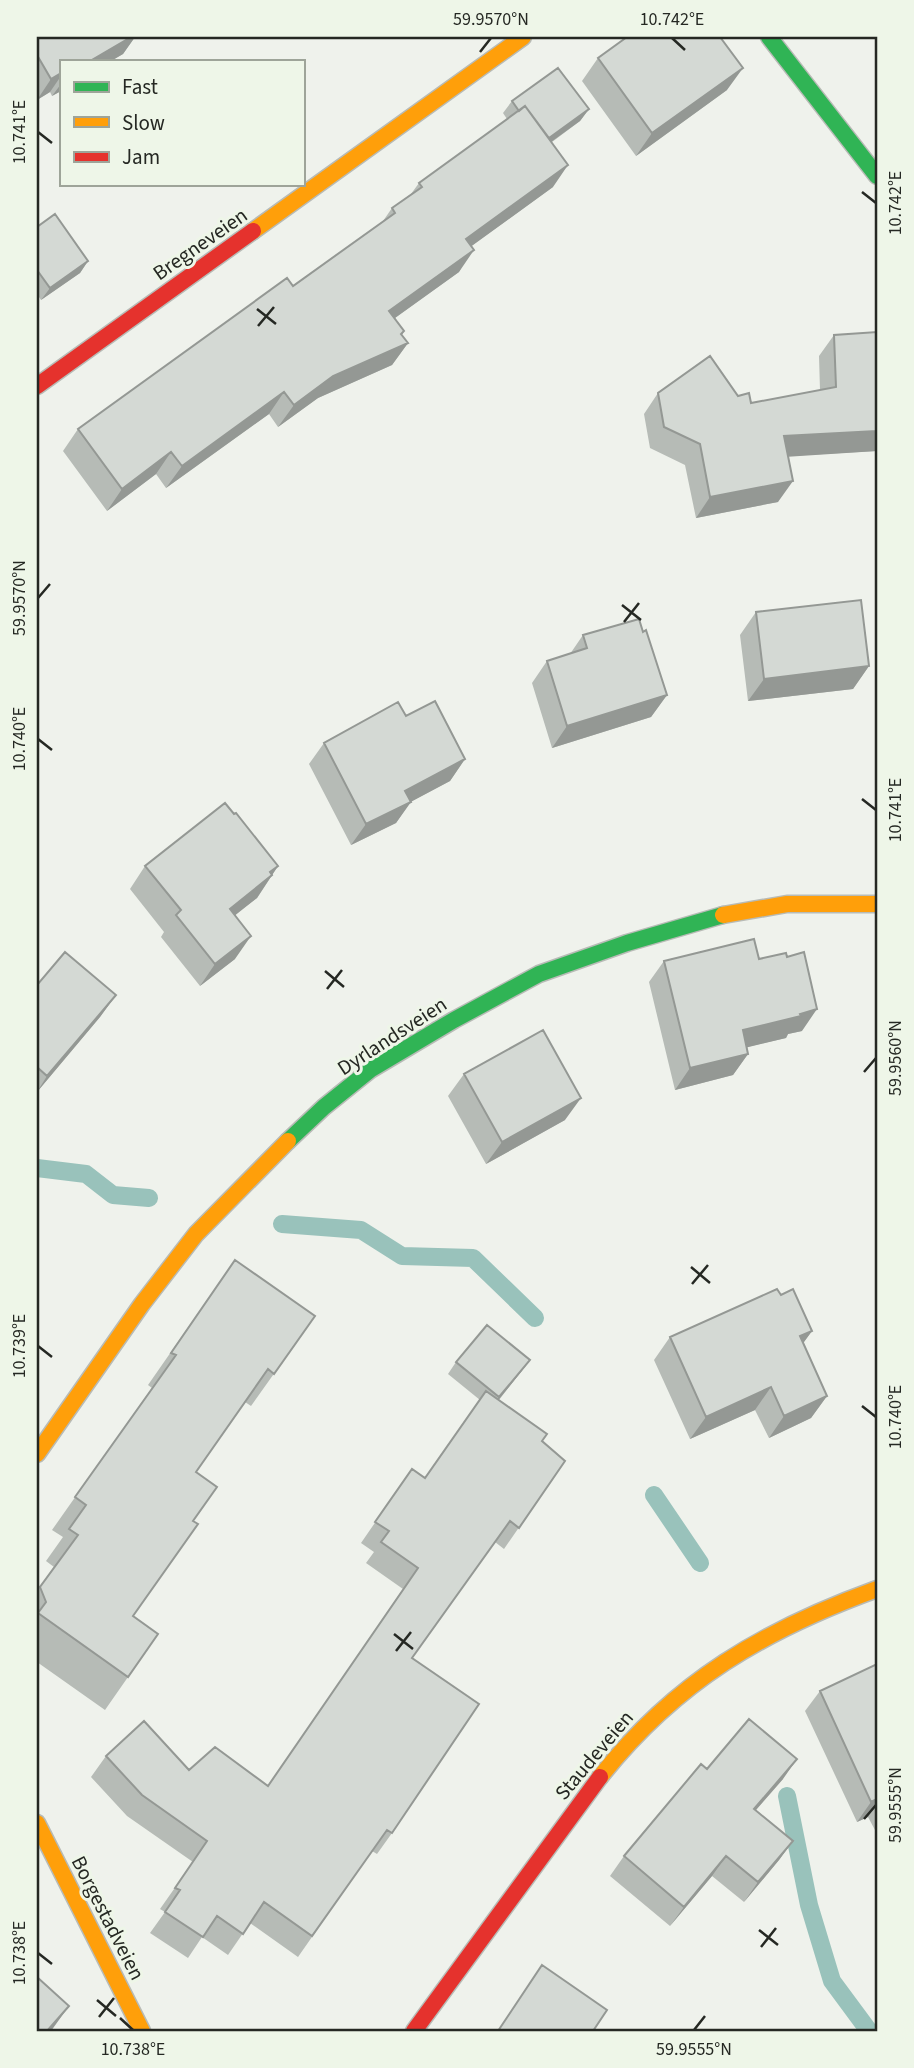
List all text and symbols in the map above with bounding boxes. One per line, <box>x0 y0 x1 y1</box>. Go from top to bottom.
text: 59.9570°N <box>453 7 529 32</box>
text: 10.742°E <box>640 7 704 32</box>
legend <box>60 60 304 186</box>
text: Fast <box>122 72 158 102</box>
text: 10.741°E <box>7 100 32 164</box>
text: Slow <box>122 108 165 138</box>
text: Jam <box>122 142 160 172</box>
text: 10.742°E <box>883 171 908 235</box>
street label: Bregneveien <box>147 200 253 288</box>
text: 59.9570°N <box>7 560 32 636</box>
text: 10.740°E <box>7 707 32 771</box>
text: 10.741°E <box>883 778 908 842</box>
street label: Dyrlandsveien <box>331 989 453 1083</box>
text: 59.9560°N <box>883 1020 908 1096</box>
text: 10.739°E <box>7 1314 32 1378</box>
text: 10.740°E <box>883 1385 908 1449</box>
street label: Staudeveien <box>548 1704 640 1806</box>
text: 59.9555°N <box>883 1767 908 1843</box>
street label: Borgestadveien <box>64 1851 152 1985</box>
text: 10.738°E <box>7 1921 32 1985</box>
text: 10.738°E <box>101 2037 165 2062</box>
text: 59.9555°N <box>656 2037 732 2062</box>

